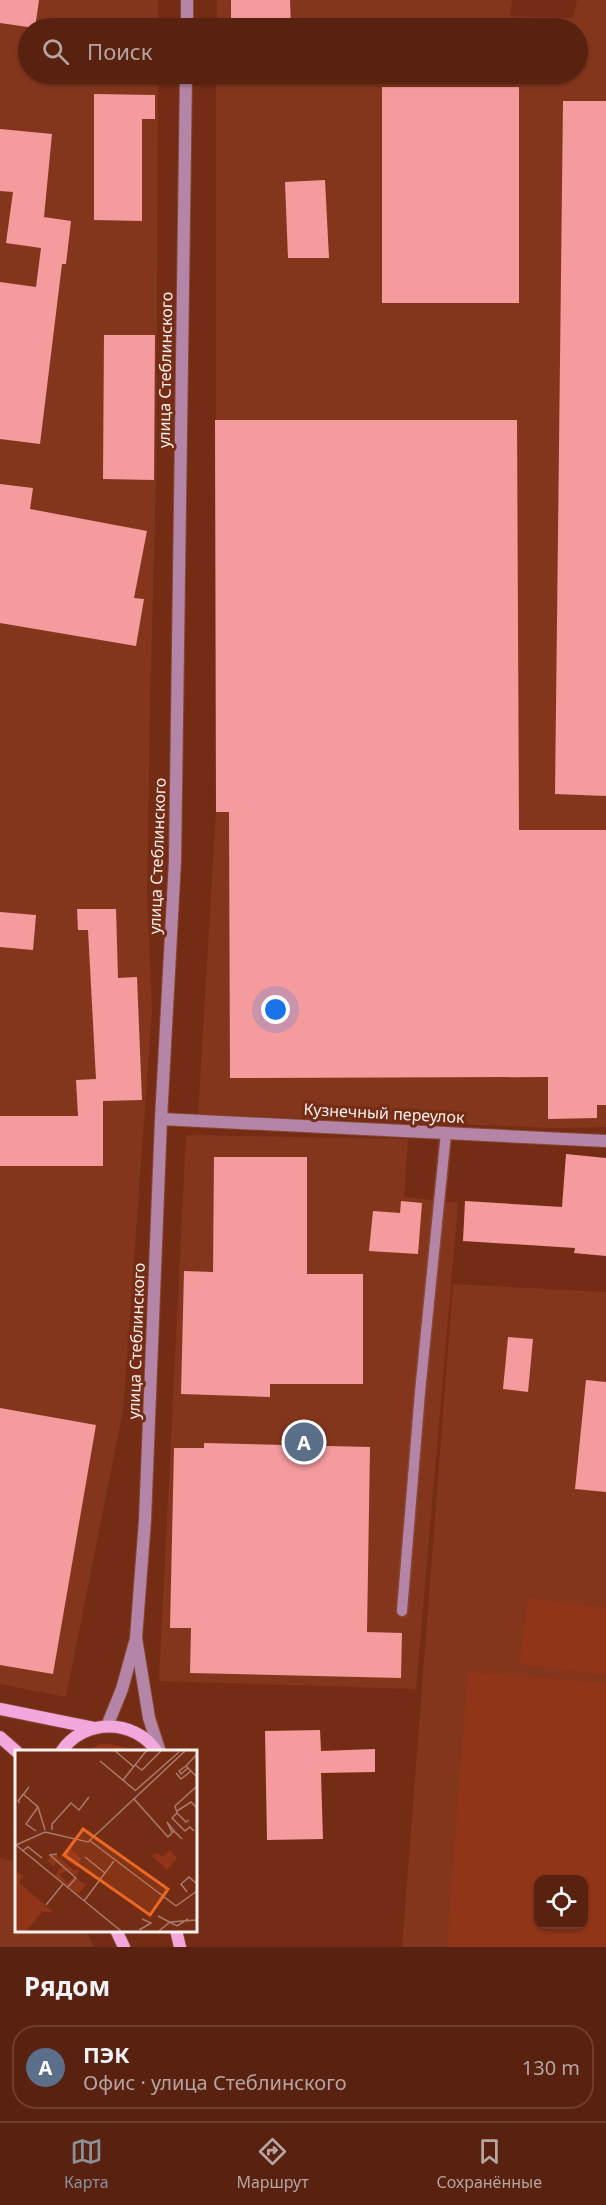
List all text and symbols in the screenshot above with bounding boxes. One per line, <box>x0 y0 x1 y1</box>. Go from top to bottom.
search box <box>18 18 588 84</box>
icon: search <box>39 35 72 68</box>
text: Поиск <box>87 36 152 66</box>
street label: улица Стеблинского <box>153 292 177 448</box>
street label: улица Стеблинского <box>143 777 171 935</box>
your location <box>261 995 290 1024</box>
street label: Кузнечный переулок <box>303 1098 466 1128</box>
street label: улица Стеблинского <box>122 1262 150 1420</box>
pin: A <box>284 1420 324 1464</box>
inset map <box>15 1750 196 1932</box>
map controls <box>534 1875 588 1929</box>
button: locate <box>534 1875 588 1929</box>
text: Рядом <box>24 1968 110 2004</box>
text: ПЭК <box>83 2039 129 2069</box>
text: A <box>39 2054 52 2081</box>
text: 130 m <box>522 2054 580 2081</box>
text: Офис · улица Стеблинского <box>83 2069 347 2096</box>
tab: Карта <box>64 2135 109 2193</box>
tab: Маршрут <box>236 2135 309 2193</box>
tab: Сохранённые <box>437 2135 542 2193</box>

